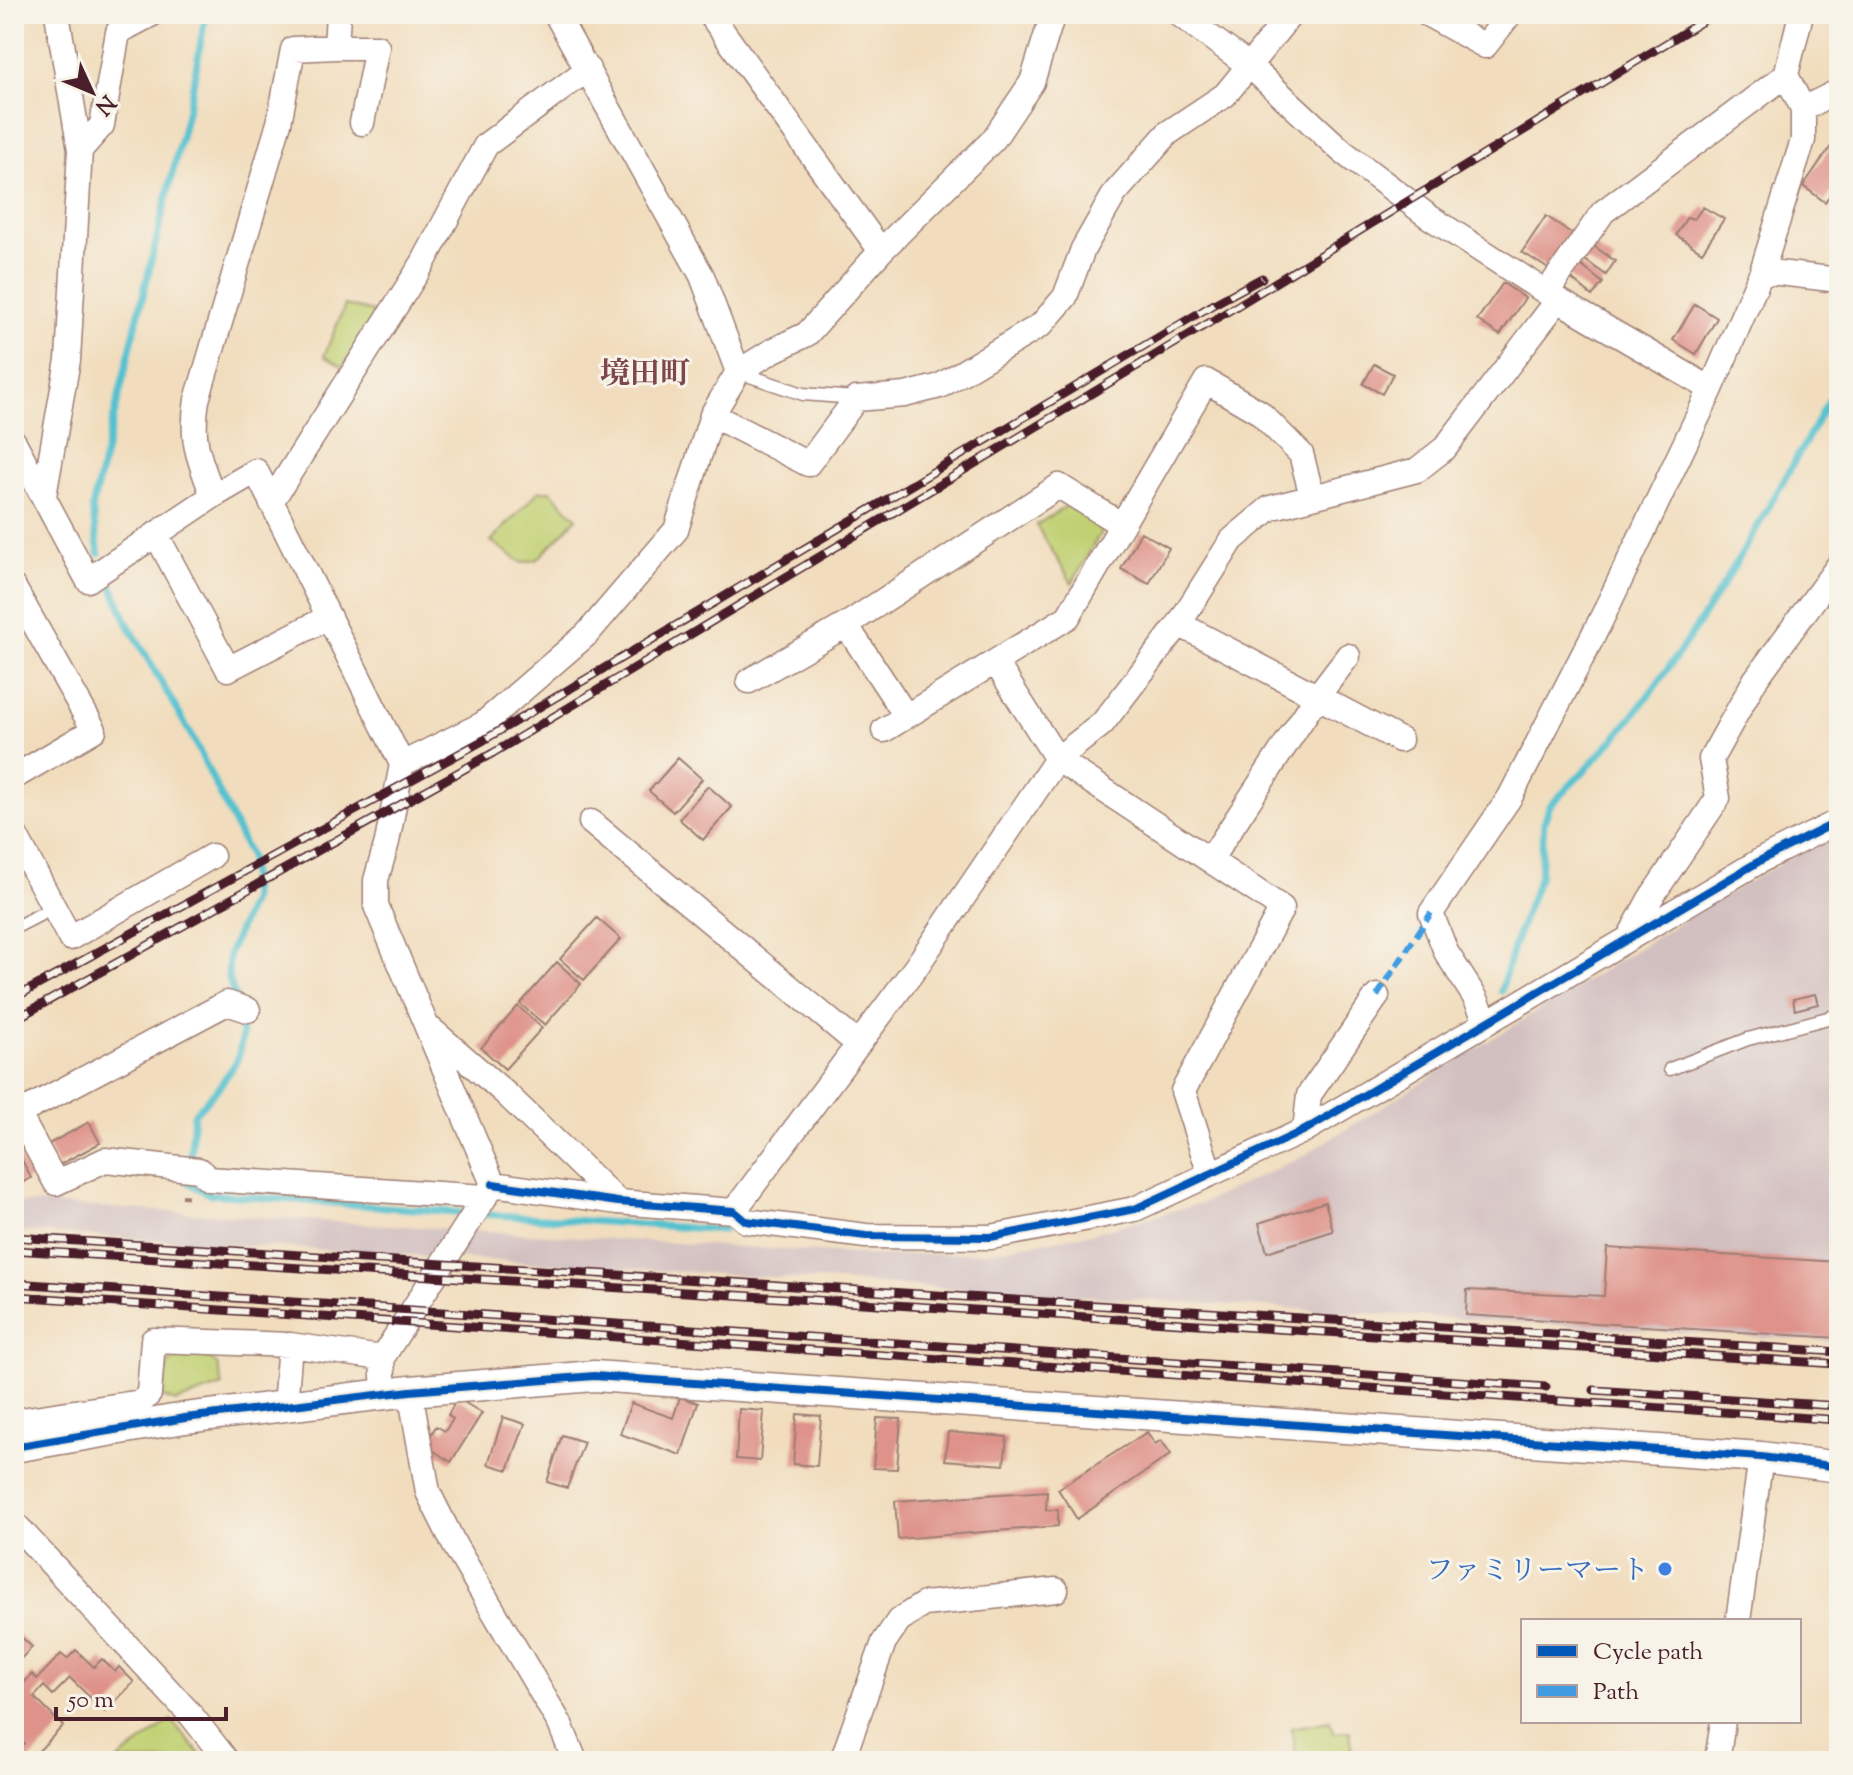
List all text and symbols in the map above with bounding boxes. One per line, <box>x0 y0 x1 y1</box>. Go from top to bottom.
north arrow <box>52 52 132 132</box>
text: N <box>86 86 122 122</box>
district label: 境田町 <box>600 354 690 397</box>
place label: ファミリーマート <box>1426 1552 1649 1592</box>
marker: ファミリーマート <box>1656 1560 1674 1578</box>
legend <box>1521 1619 1801 1723</box>
text: Cycle path <box>1593 1636 1703 1670</box>
scale bar <box>56 1671 226 1721</box>
text: Path <box>1593 1676 1639 1710</box>
text: 50 m <box>66 1684 114 1718</box>

